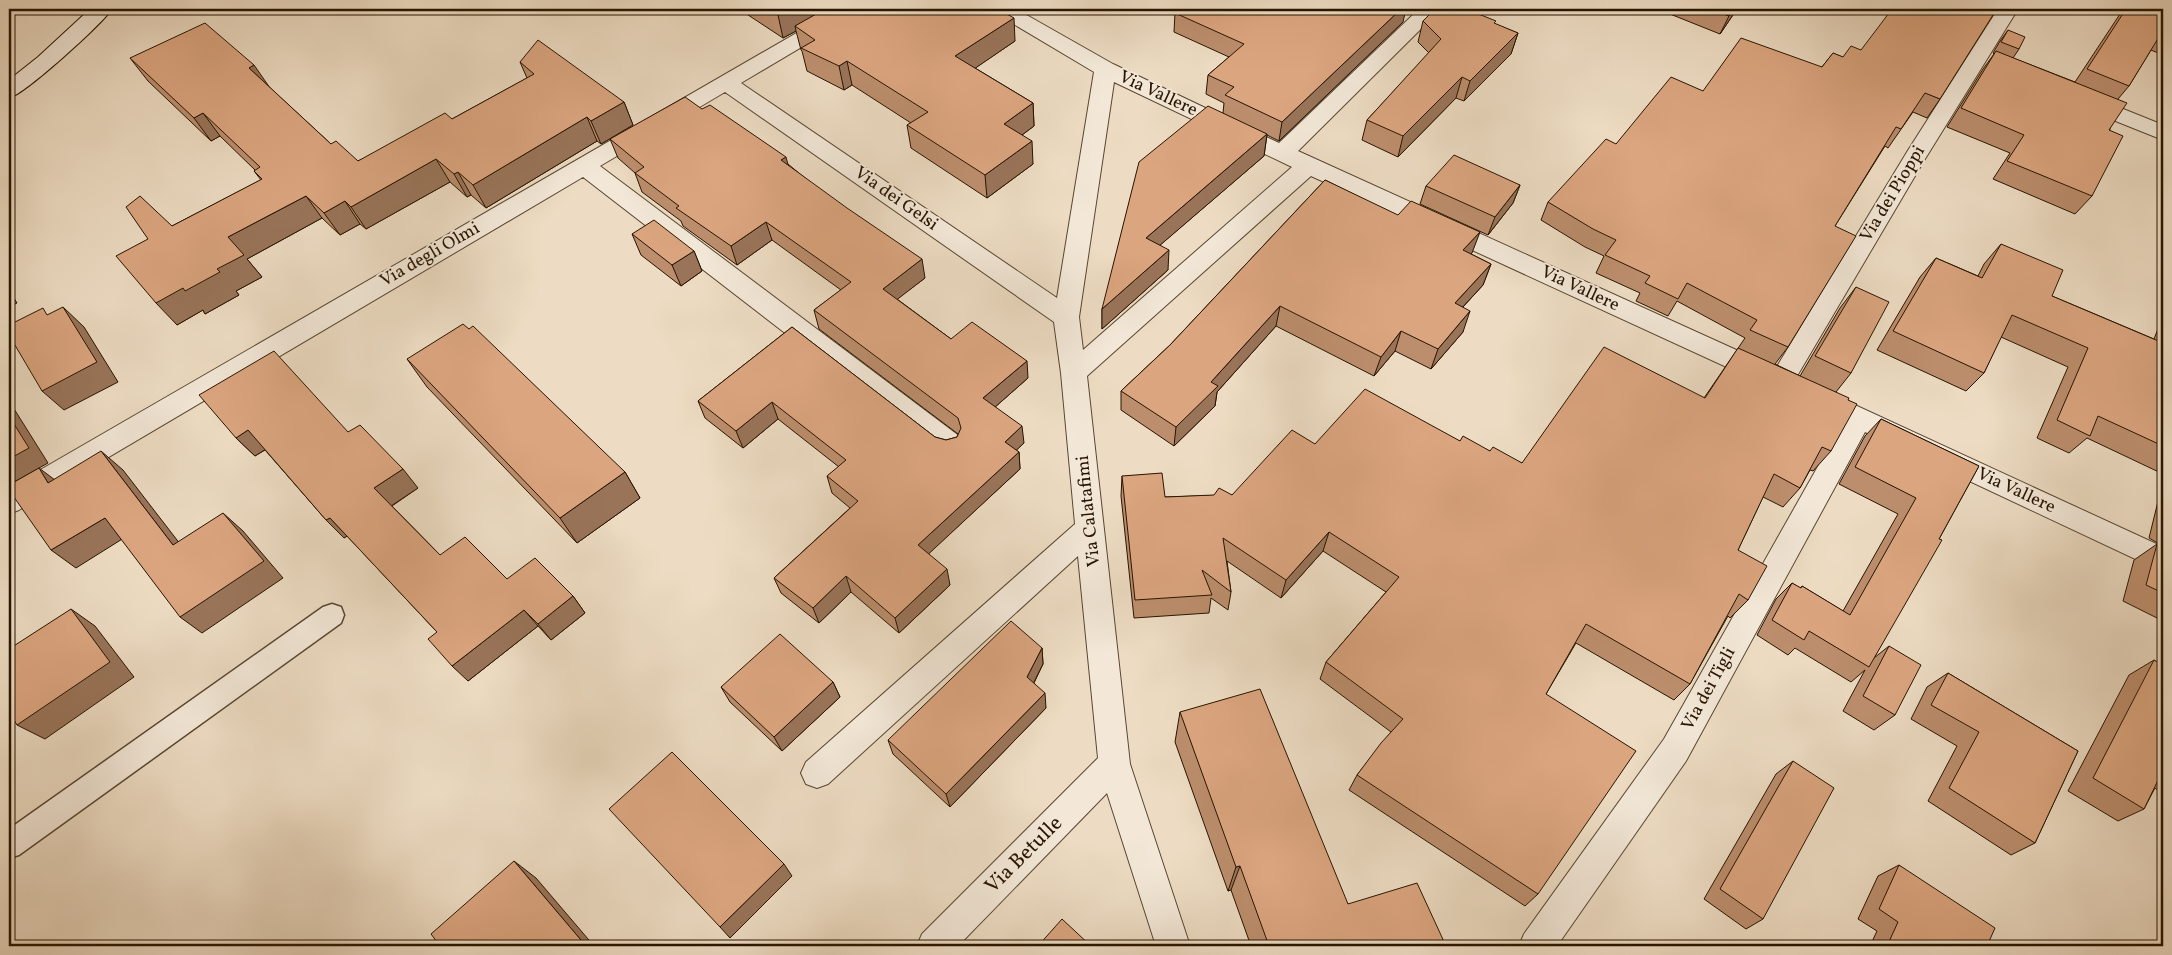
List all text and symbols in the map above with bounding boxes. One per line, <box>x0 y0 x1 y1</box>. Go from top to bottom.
street label: Via Vallere <box>1115 65 1201 123</box>
street label: Via dei Pioppi <box>1854 141 1932 247</box>
street label: Via dei Gelsi <box>849 161 943 237</box>
street label: Via degli Olmi <box>375 216 485 294</box>
street label: Via Vallere <box>1537 260 1623 318</box>
street label: Via Calatafimi <box>1071 454 1107 568</box>
street label: Via Vallere <box>1973 462 2059 520</box>
street label: Via dei Tigli <box>1676 643 1742 735</box>
street label: Via Betulle <box>979 810 1069 900</box>

